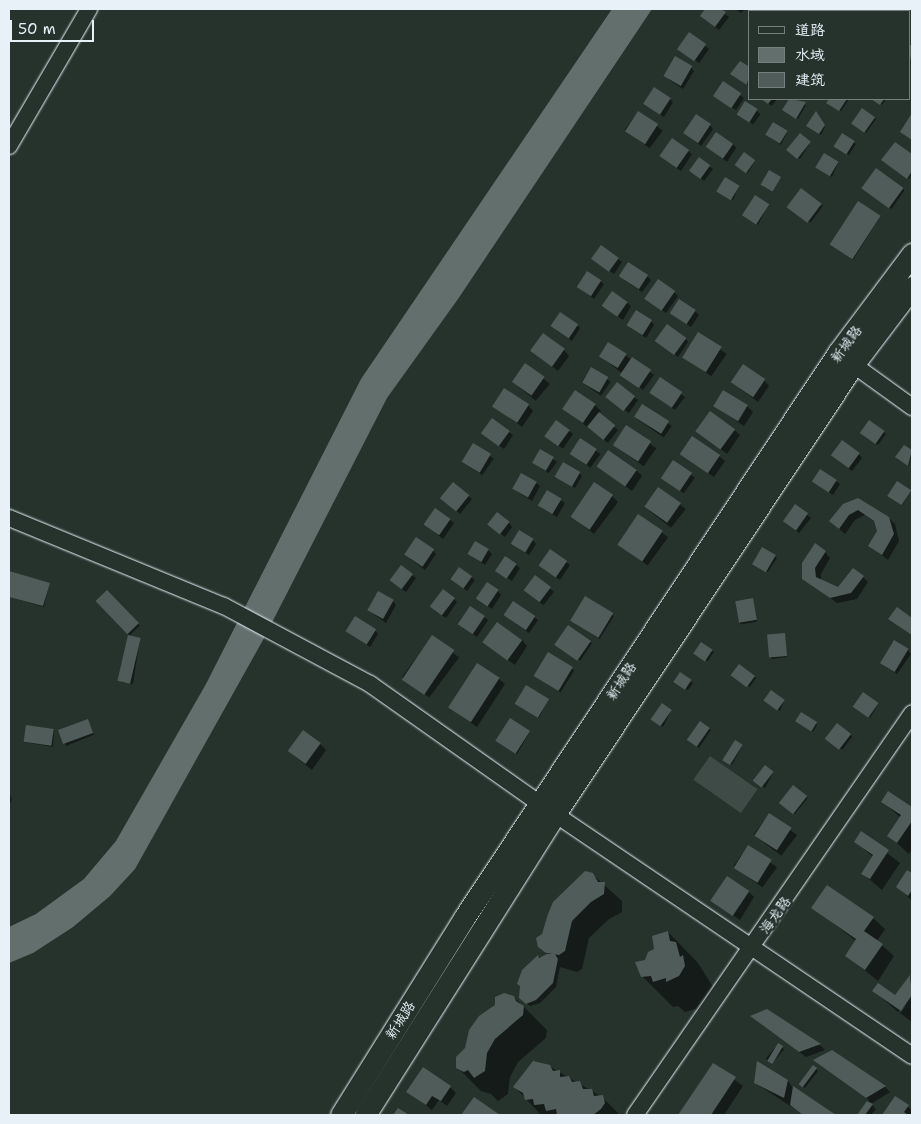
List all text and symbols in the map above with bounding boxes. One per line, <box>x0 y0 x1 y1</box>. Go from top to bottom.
scale bar <box>12 10 96 42</box>
legend <box>748 10 911 100</box>
text: 50 m <box>18 19 56 39</box>
text: 道路 <box>795 20 825 40</box>
text: 水域 <box>795 45 825 65</box>
text: 建筑 <box>795 70 825 90</box>
street label: 新城路 <box>827 322 865 366</box>
street label: 新城路 <box>603 659 639 703</box>
street label: 海龙路 <box>756 893 794 937</box>
street label: 新城路 <box>382 998 418 1042</box>

